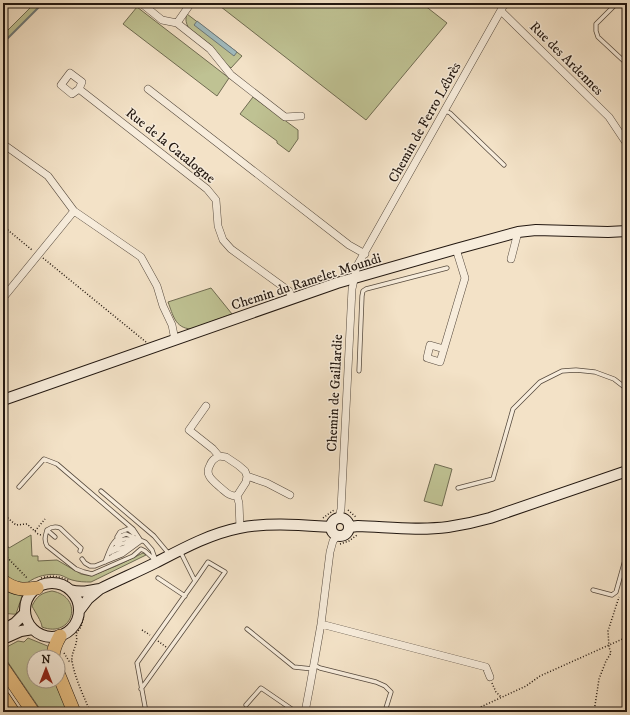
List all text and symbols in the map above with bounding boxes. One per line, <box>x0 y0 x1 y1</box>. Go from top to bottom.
street label: Rue des Ardennes <box>526 18 607 100</box>
street label: Chemin de Ferro Lébrès <box>384 59 466 186</box>
street label: Rue de la Catalogne <box>122 104 219 188</box>
street label: Chemin du Ramelet Moundi <box>229 249 384 315</box>
street label: Chemin de Gaillardie <box>323 334 347 452</box>
north arrow <box>26 649 66 689</box>
text: N <box>41 653 51 667</box>

